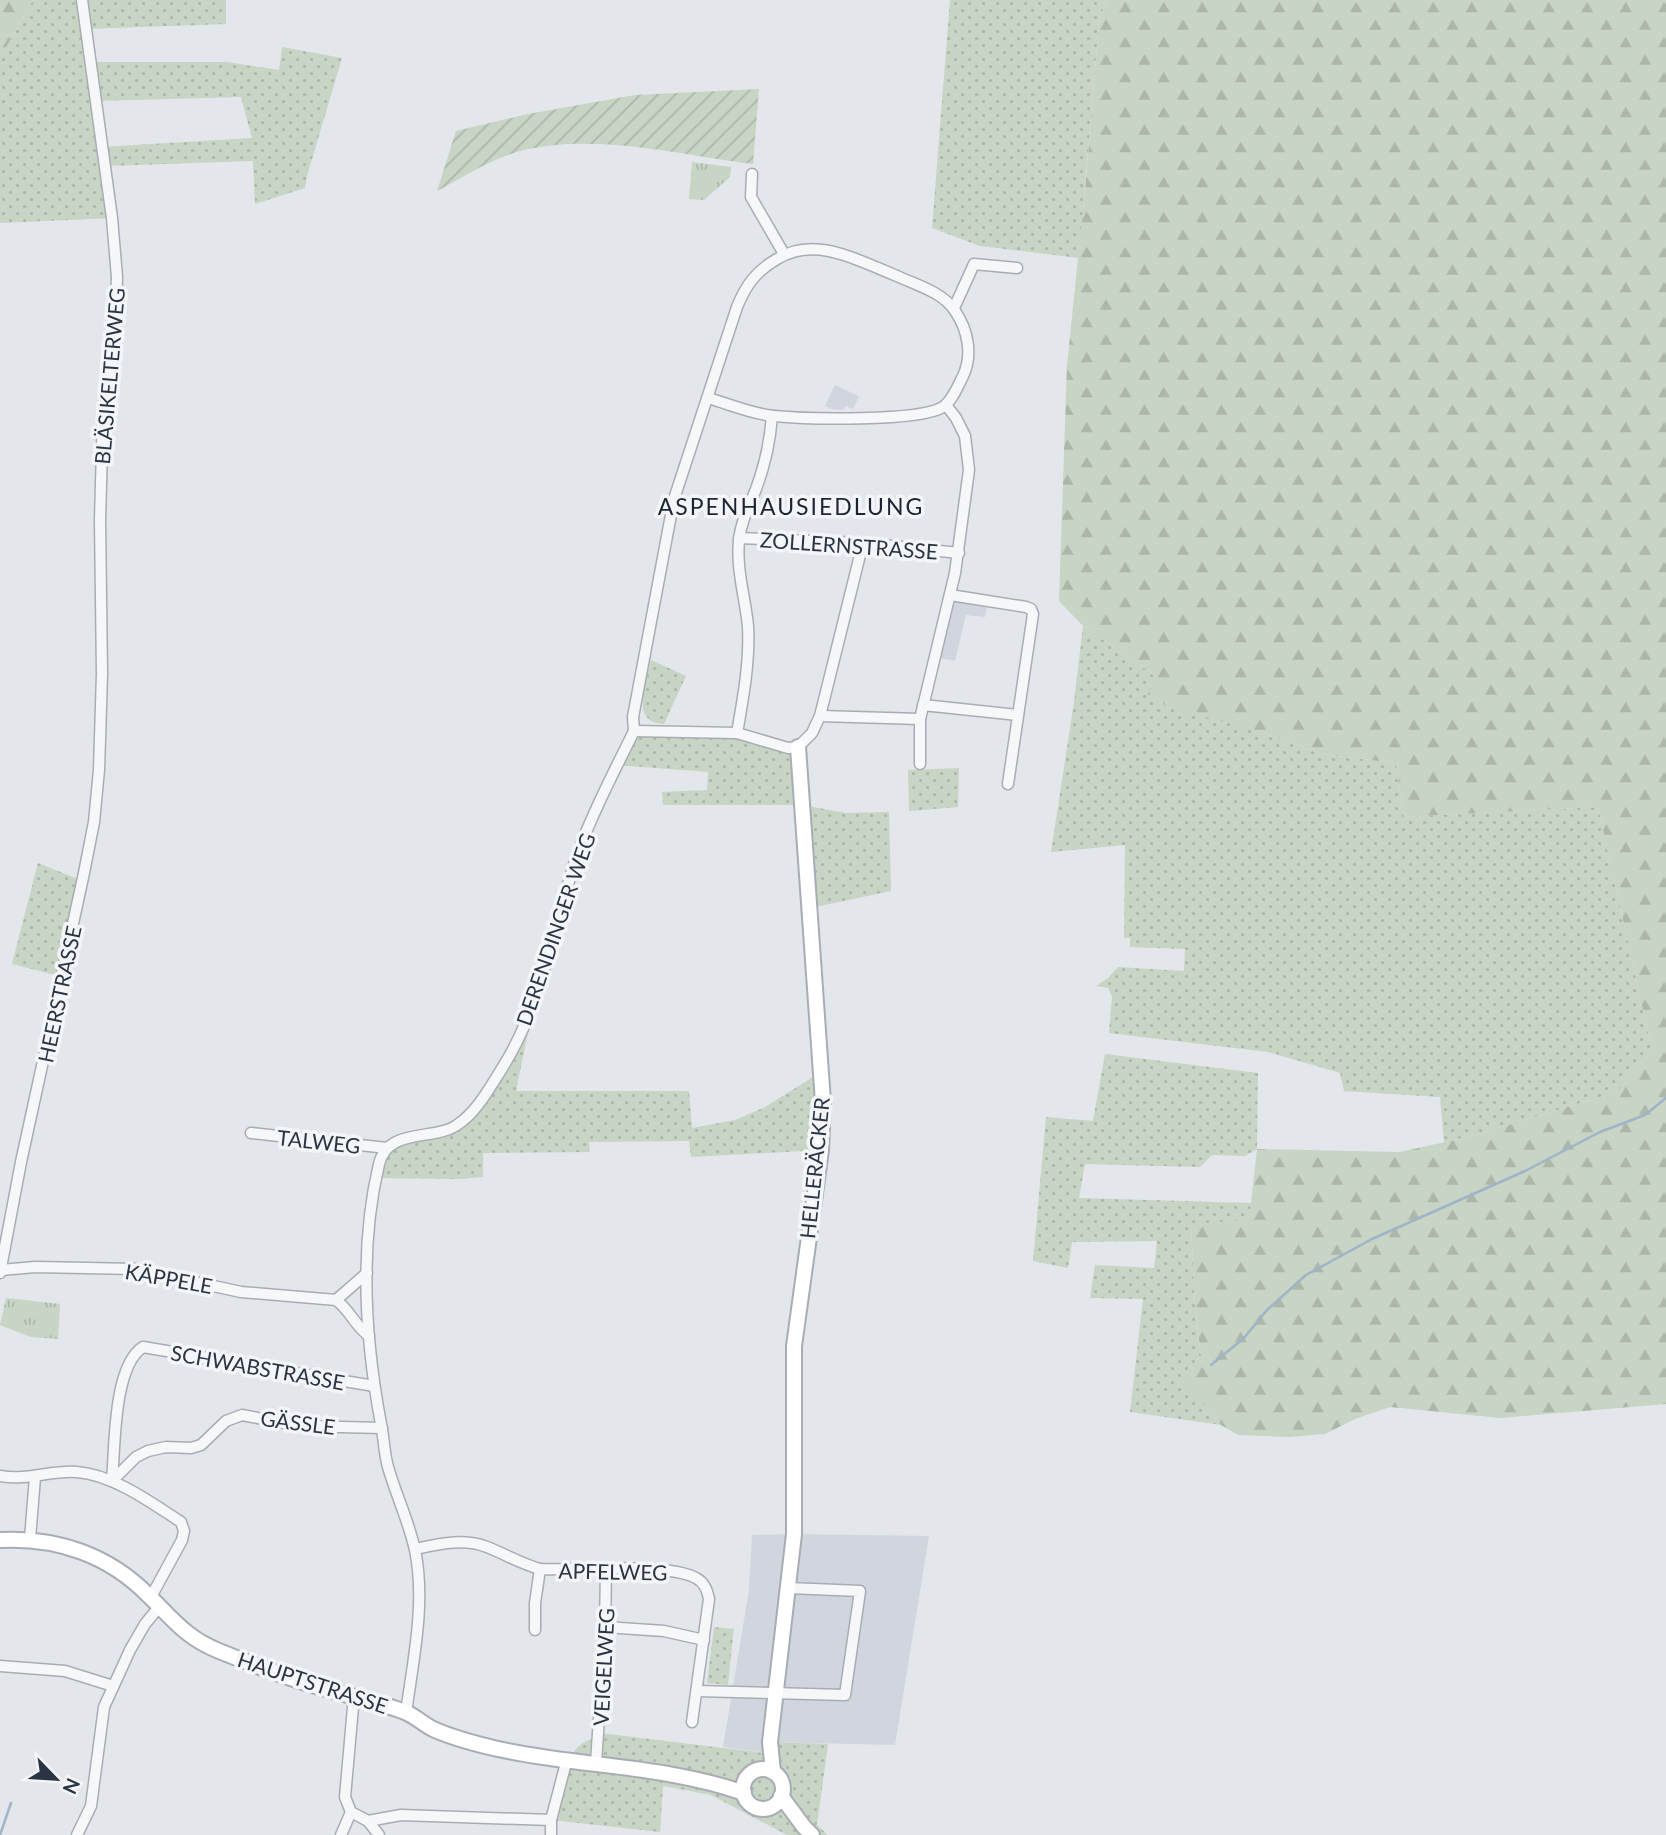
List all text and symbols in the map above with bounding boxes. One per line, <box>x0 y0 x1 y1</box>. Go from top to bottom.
street label: BLÄSIKELTERWEG <box>89 287 129 465</box>
district label: ASPENHAUSIEDLUNG <box>658 492 924 520</box>
street label: ZOLLERNSTRASSE <box>759 526 939 564</box>
street label: DERENDINGER WEG <box>510 829 600 1029</box>
street label: HEERSTRASSE <box>32 923 86 1065</box>
street label: HELLERÄCKER <box>794 1095 834 1240</box>
street label: TALWEG <box>276 1124 362 1158</box>
street label: KÄPPELE <box>123 1258 215 1298</box>
street label: SCHWABSTRASSE <box>169 1339 347 1395</box>
street label: GÄSSLE <box>259 1405 337 1439</box>
street label: APFELWEG <box>558 1558 668 1584</box>
street label: VEIGELWEG <box>587 1607 619 1727</box>
street label: HAUPTSTRASSE <box>235 1646 391 1718</box>
north arrow <box>21 1744 91 1814</box>
text: N <box>58 1775 85 1798</box>

